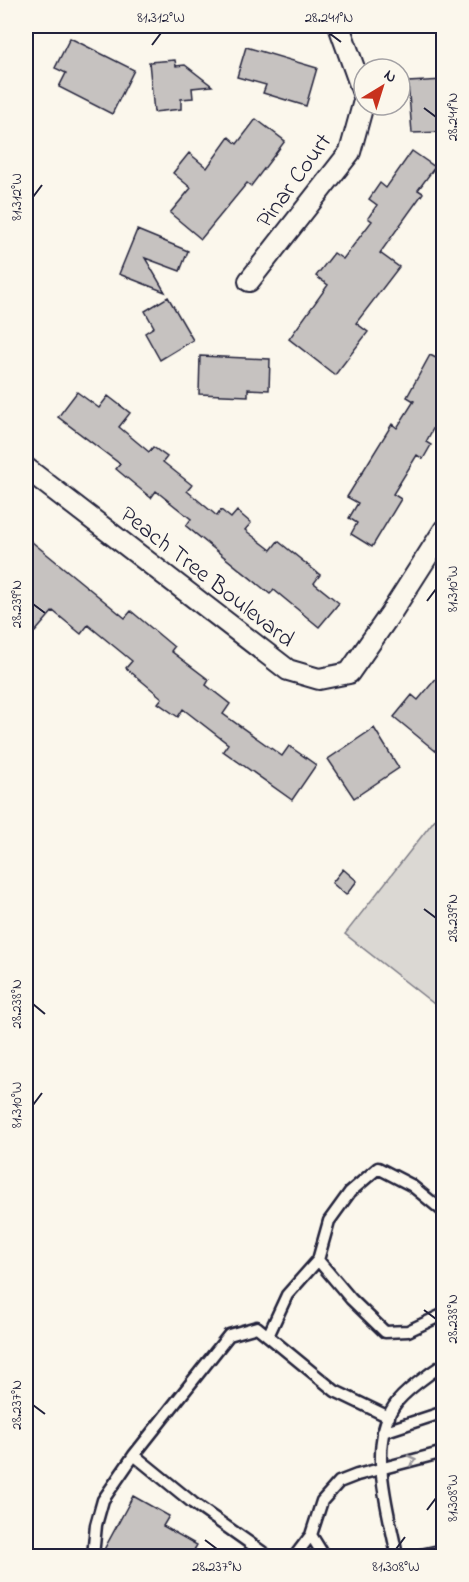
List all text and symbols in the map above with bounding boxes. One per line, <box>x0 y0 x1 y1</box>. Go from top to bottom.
text: 81.312°W <box>137 7 185 29</box>
text: 28.241°N <box>305 7 353 29</box>
north arrow <box>352 57 412 117</box>
text: N <box>378 64 402 90</box>
text: 28.241°N <box>442 93 464 141</box>
street label: Pinar Court <box>249 127 341 236</box>
text: 81.312°W <box>6 173 28 221</box>
street label: Peach Tree Boulevard <box>112 499 302 658</box>
text: 81.310°W <box>442 566 464 612</box>
text: 28.239°N <box>6 580 28 628</box>
text: 28.239°N <box>442 894 464 942</box>
text: 28.238°N <box>6 979 28 1029</box>
text: 81.310°W <box>6 1082 28 1128</box>
text: 28.238°N <box>442 1294 464 1344</box>
text: 28.237°N <box>6 1380 28 1430</box>
one-way arrow <box>407 1455 417 1468</box>
text: 81.308°W <box>442 1474 464 1522</box>
text: 28.237°N <box>192 1556 242 1578</box>
text: 81.308°W <box>372 1556 420 1578</box>

